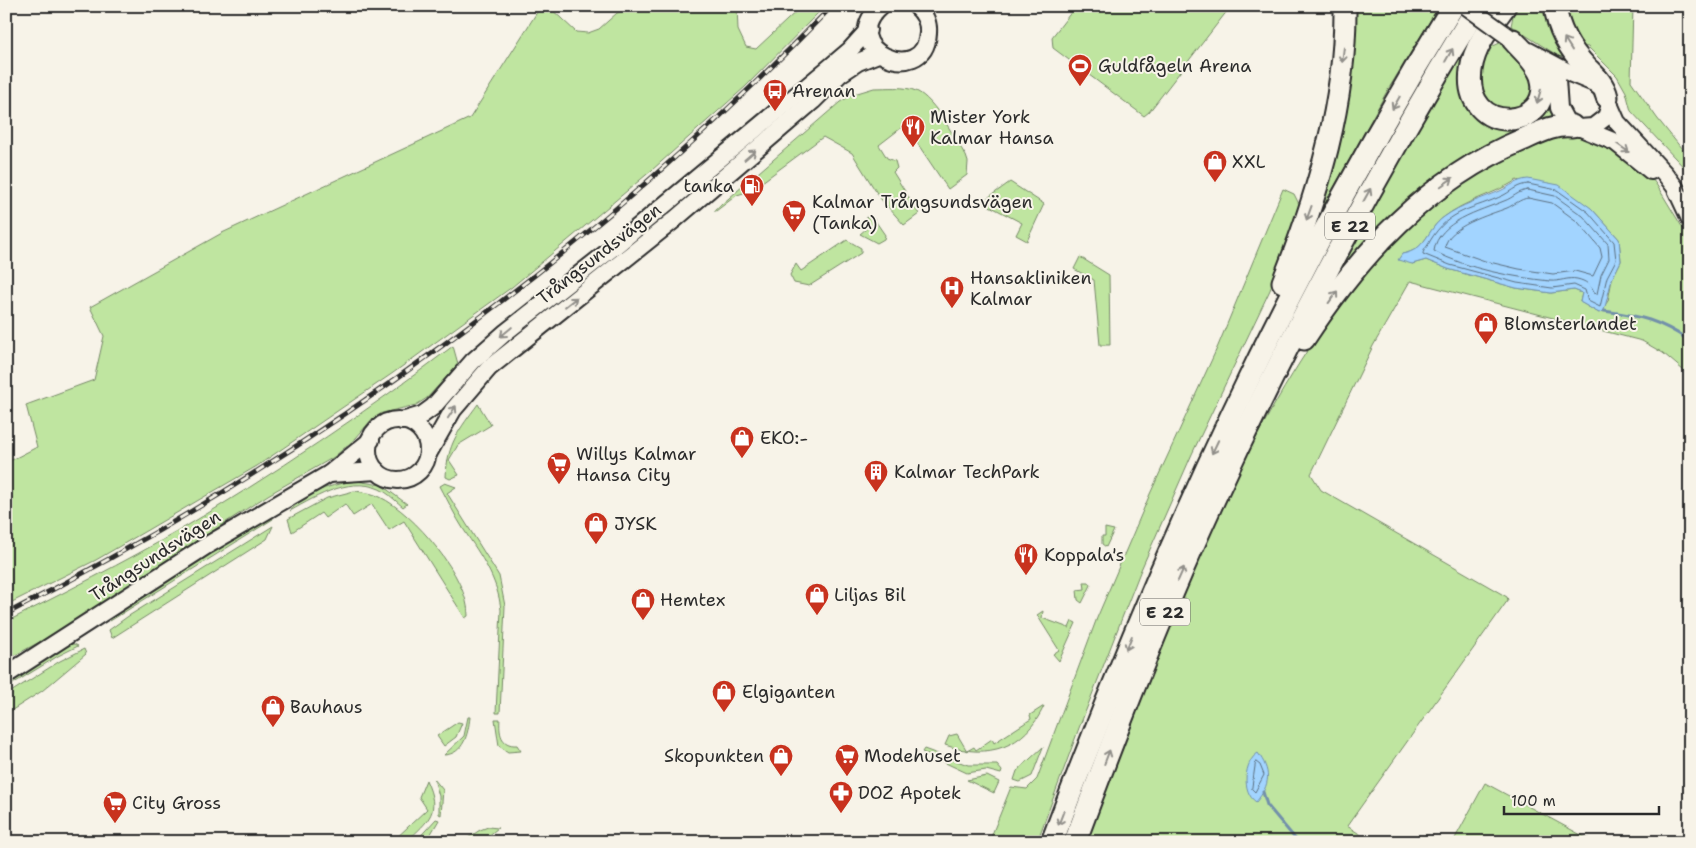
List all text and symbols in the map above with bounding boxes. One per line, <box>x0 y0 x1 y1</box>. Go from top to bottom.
one-way arrow <box>1563 38 1573 52</box>
one-way arrow <box>1338 47 1348 63</box>
one-way arrow <box>1444 47 1454 62</box>
sports icon: Guldfågeln Arena <box>1067 53 1093 87</box>
place label: Guldfågeln Arena <box>1098 54 1252 78</box>
bus stop icon: Arenan <box>762 78 788 112</box>
place label: Arenan <box>792 79 856 103</box>
one-way arrow <box>1534 87 1544 103</box>
one-way arrow <box>1390 95 1400 109</box>
place label: Mister York Kalmar Hansa <box>930 105 1054 150</box>
restaurant icon: Mister York Kalmar Hansa <box>900 114 926 148</box>
one-way arrow <box>1616 143 1630 153</box>
one-way arrow <box>744 149 757 160</box>
shop icon: XXL <box>1202 149 1228 183</box>
place label: XXL <box>1232 150 1265 174</box>
fuel station icon: tanka <box>739 173 765 207</box>
place label: tanka <box>683 174 734 198</box>
one-way arrow <box>1440 177 1454 187</box>
one-way arrow <box>1363 188 1372 203</box>
place label: Kalmar Trångsundsvägen (Tanka) <box>812 190 1032 235</box>
street label: Trångsundsvägen <box>532 198 666 310</box>
supermarket icon: Kalmar Trångsundsvägen (Tanka) <box>781 199 807 233</box>
one-way arrow <box>1304 205 1313 221</box>
road number: E 22 <box>1325 212 1375 240</box>
place label: Hansakliniken Kalmar <box>970 266 1091 311</box>
hospital icon: Hansakliniken Kalmar <box>939 275 965 309</box>
one-way arrow <box>1328 290 1338 304</box>
one-way arrow <box>564 296 577 307</box>
shop icon: Blomsterlandet <box>1473 311 1499 345</box>
place label: Blomsterlandet <box>1504 312 1637 336</box>
one-way arrow <box>500 326 513 337</box>
one-way arrow <box>448 406 458 420</box>
shop icon: EKO:- <box>729 425 755 459</box>
place label: EKO:- <box>760 426 808 450</box>
one-way arrow <box>1210 439 1219 454</box>
place label: Willys Kalmar Hansa City <box>576 442 696 487</box>
supermarket icon: Willys Kalmar Hansa City <box>546 451 572 485</box>
building icon: Kalmar TechPark <box>863 459 889 493</box>
place label: Kalmar TechPark <box>894 460 1040 484</box>
street label: Trångsundsvägen <box>85 505 225 607</box>
shop icon: JYSK <box>583 511 609 545</box>
place label: JYSK <box>614 512 657 536</box>
restaurant icon: Koppala's <box>1013 542 1039 576</box>
place label: Koppala's <box>1044 543 1124 567</box>
one-way arrow <box>1177 567 1187 582</box>
shop icon: Liljas Bil <box>804 582 830 616</box>
place label: Liljas Bil <box>834 583 906 607</box>
shop icon: Hemtex <box>630 587 656 621</box>
place label: Hemtex <box>660 588 725 612</box>
road number: E 22 <box>1140 598 1190 626</box>
one-way arrow <box>1124 635 1134 650</box>
shop icon: Elgiganten <box>711 679 737 713</box>
place label: Elgiganten <box>742 680 835 704</box>
shop icon: Bauhaus <box>260 694 286 728</box>
place label: Bauhaus <box>290 695 363 719</box>
shop icon: Skopunkten <box>768 743 794 777</box>
supermarket icon: Modehuset <box>834 743 860 777</box>
place label: Skopunkten <box>664 744 764 768</box>
place label: Modehuset <box>864 744 961 768</box>
one-way arrow <box>1103 750 1112 765</box>
pharmacy icon: DOZ Apotek <box>828 780 854 814</box>
place label: DOZ Apotek <box>858 781 961 805</box>
scale bar <box>1504 783 1658 815</box>
supermarket icon: City Gross <box>102 790 128 824</box>
place label: City Gross <box>132 791 221 815</box>
text: 100 m <box>1511 791 1556 811</box>
one-way arrow <box>1056 810 1065 825</box>

